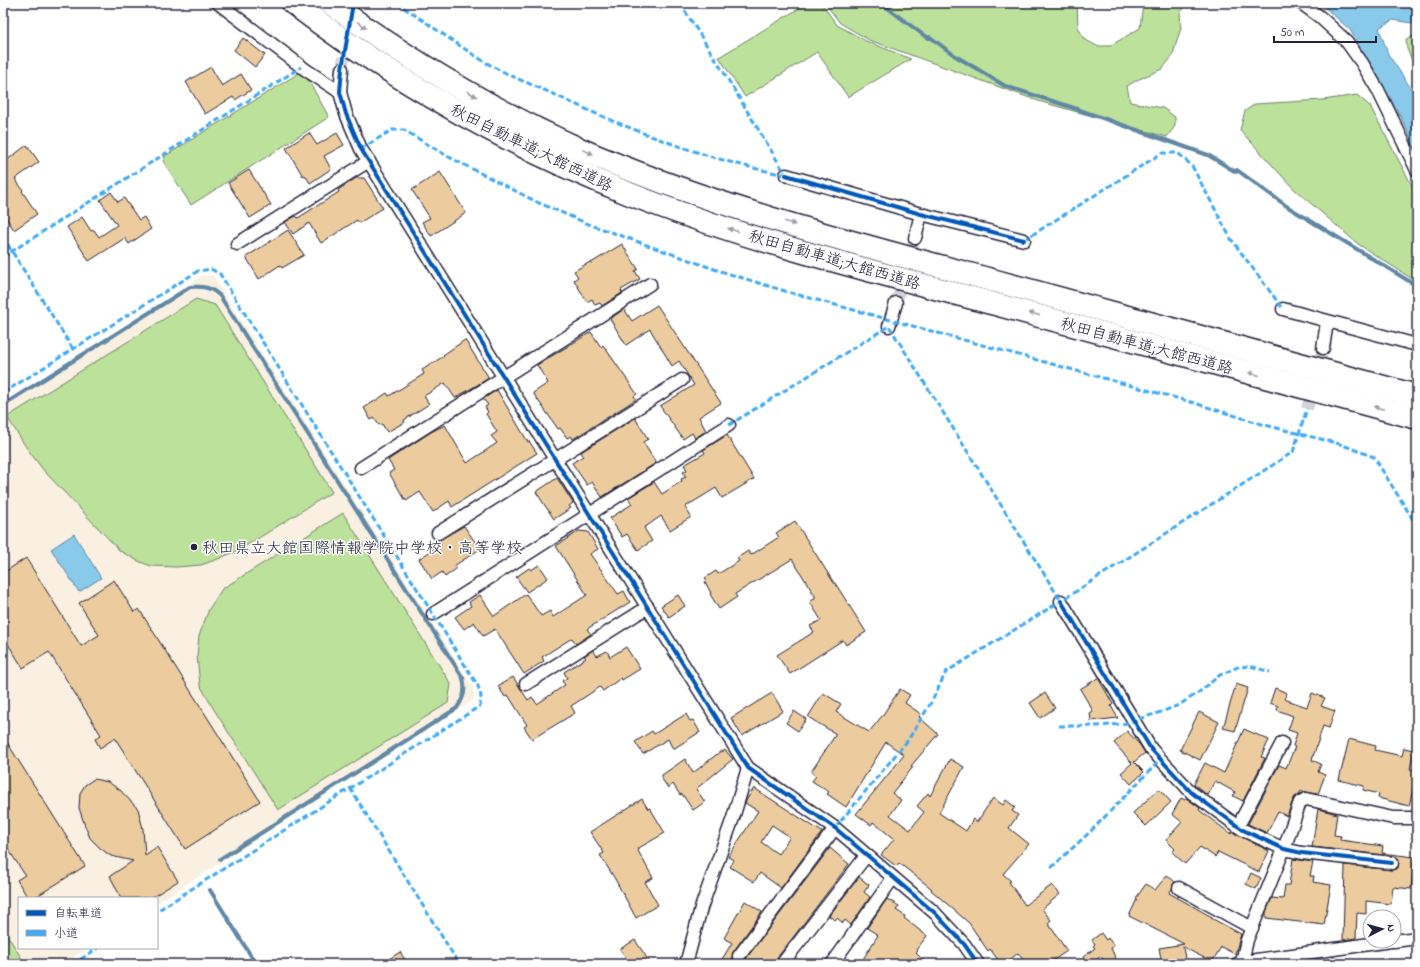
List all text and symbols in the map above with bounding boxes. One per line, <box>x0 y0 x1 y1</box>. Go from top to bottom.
scale bar <box>1274 18 1376 44</box>
one-way arrow <box>356 21 367 29</box>
text: 50 m <box>1280 24 1304 42</box>
one-way arrow <box>466 90 478 97</box>
street label: 秋田自動車道;大館西道路 <box>446 99 616 199</box>
one-way arrow <box>583 150 595 156</box>
one-way arrow <box>784 220 796 226</box>
street label: 秋田自動車道;大館西道路 <box>746 225 923 297</box>
one-way arrow <box>727 227 739 233</box>
one-way arrow <box>1027 311 1039 317</box>
street label: 秋田自動車道;大館西道路 <box>1057 312 1236 382</box>
one-way arrow <box>1248 370 1260 376</box>
one-way arrow <box>1373 404 1386 410</box>
place label: 秋田県立大館国際情報学院中学校・高等学校 <box>202 537 522 561</box>
marker: 秋田県立大館国際情報学院中学校・高等学校 <box>189 542 199 552</box>
legend <box>18 897 158 949</box>
text: 自転車道 <box>54 905 102 923</box>
north arrow <box>1362 909 1402 949</box>
text: N <box>1383 924 1399 933</box>
text: 小道 <box>54 925 78 943</box>

